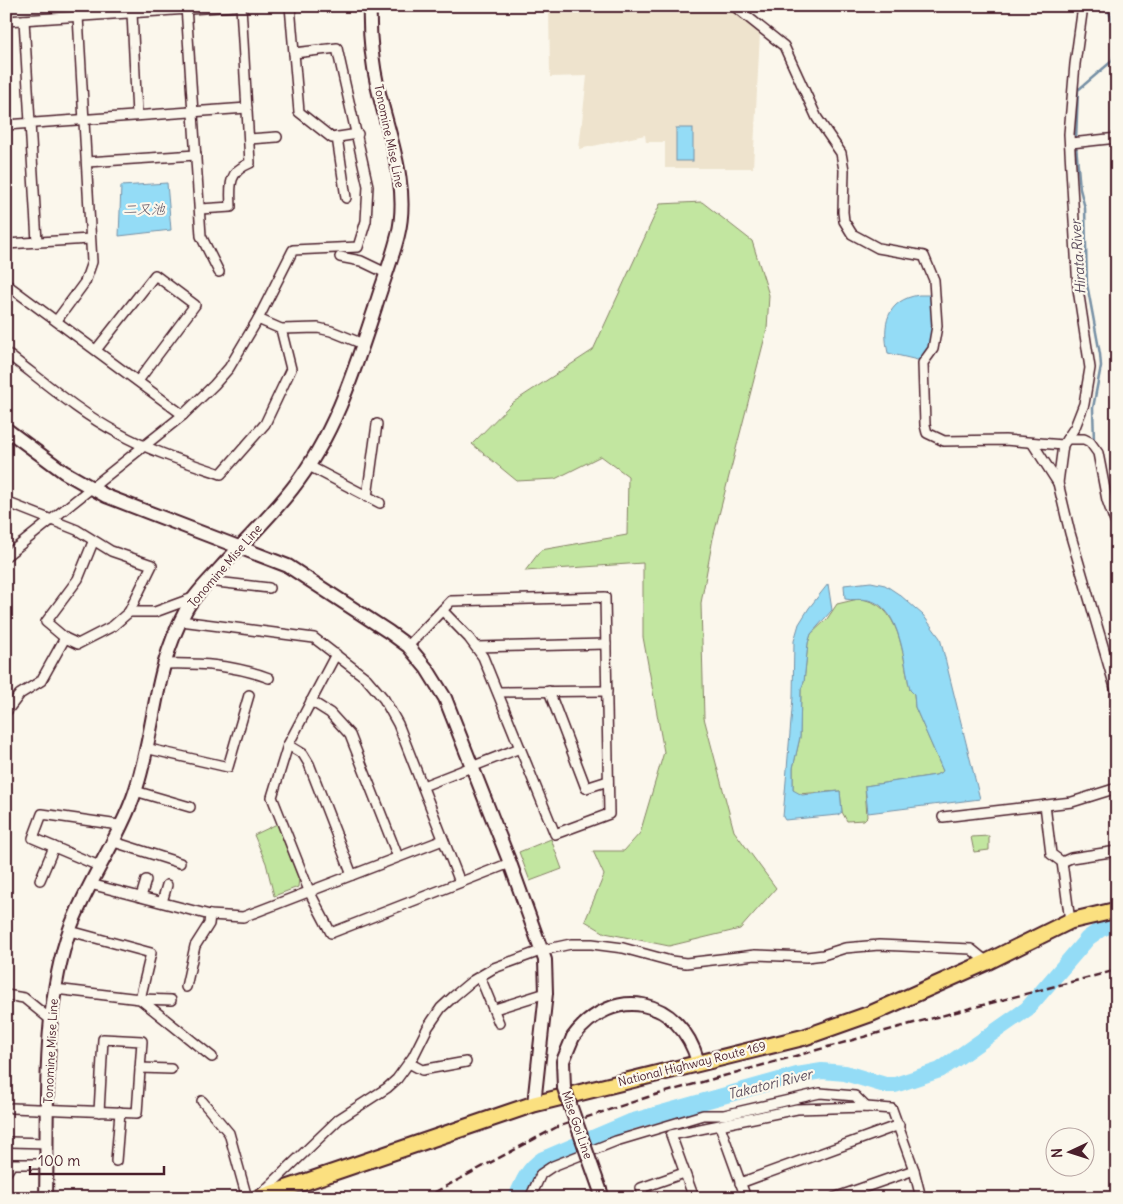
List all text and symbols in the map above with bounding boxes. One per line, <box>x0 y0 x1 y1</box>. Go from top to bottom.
street label: Tonomine Mise Line <box>371 83 408 189</box>
water label: 二又池 <box>123 200 166 218</box>
water label: Hirata River <box>1066 217 1090 295</box>
street label: Tonomine Mise Line <box>184 521 265 610</box>
street label: Tonomine Mise Line <box>40 998 61 1104</box>
street label: National Highway Route 169 <box>616 1038 767 1089</box>
water label: Takatori River <box>726 1064 816 1103</box>
street label: Mise Goi Line <box>559 1089 596 1161</box>
north arrow <box>1046 1126 1096 1176</box>
scale bar <box>30 1144 164 1176</box>
text: N <box>1048 1147 1066 1158</box>
text: 100 m <box>38 1151 80 1170</box>

